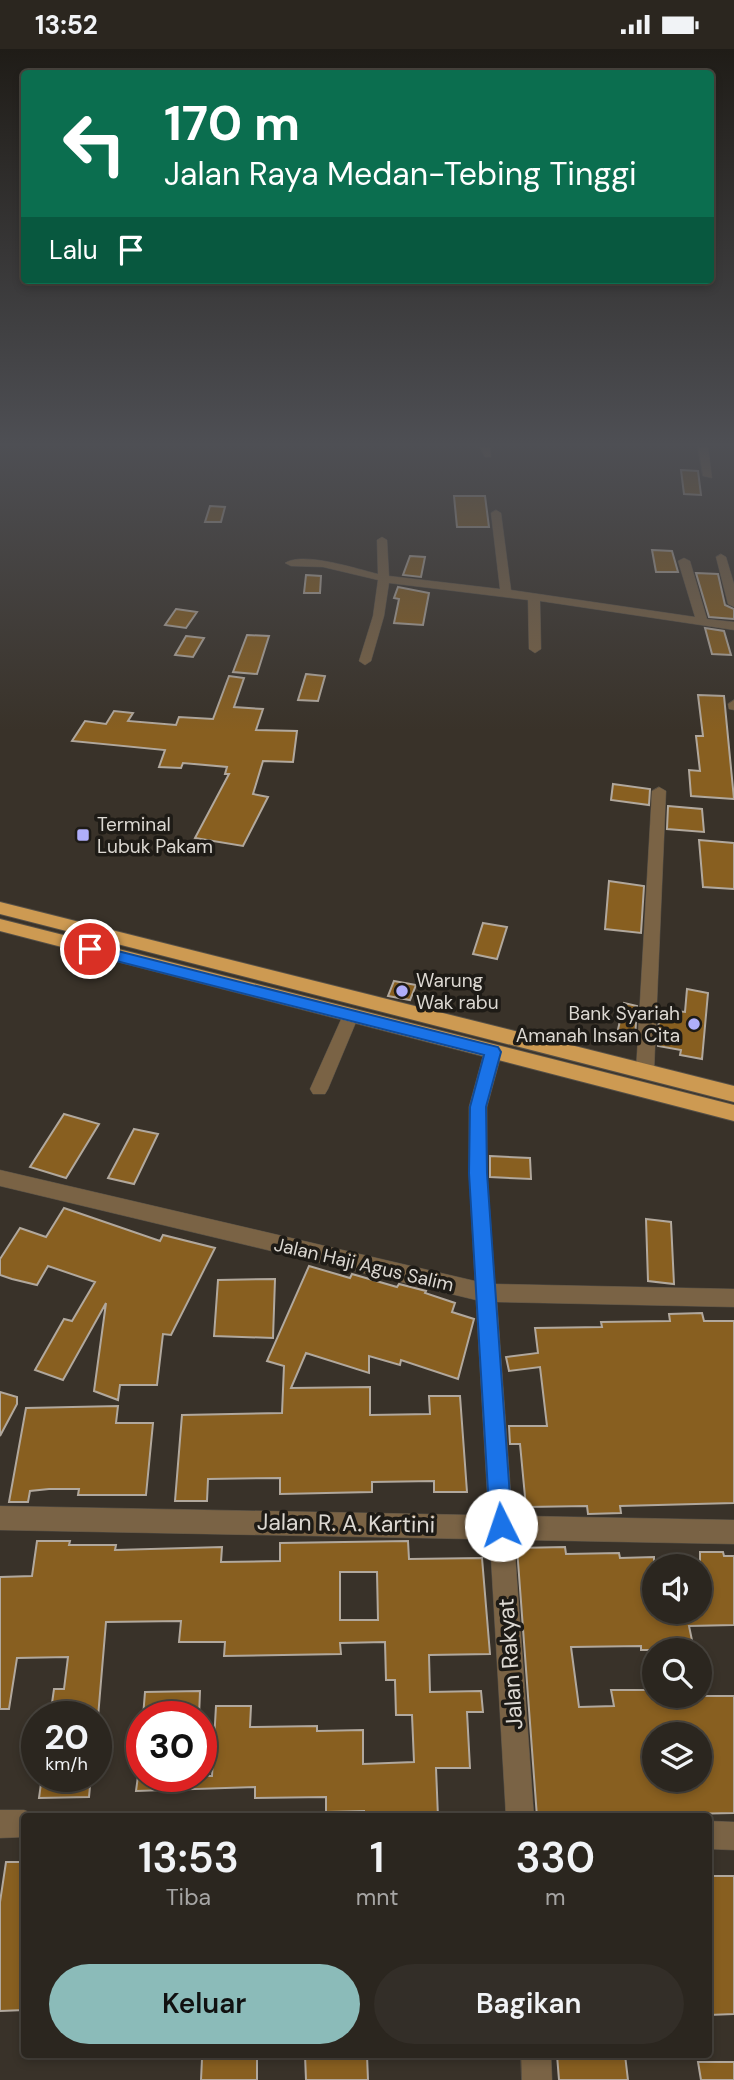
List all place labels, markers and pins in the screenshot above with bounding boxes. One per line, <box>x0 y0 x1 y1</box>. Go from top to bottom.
place label: Terminal Lubuk Pakam <box>97 812 213 859</box>
marker: Terminal Lubuk Pakam <box>75 827 91 843</box>
pin <box>60 919 120 979</box>
place label: Warung Wak rabu <box>416 968 499 1015</box>
marker: Warung Wak rabu <box>394 983 410 999</box>
place label: Bank Syariah Amanah Insan Cita <box>516 1001 680 1048</box>
marker: Bank Syariah Amanah Insan Cita <box>686 1016 702 1032</box>

